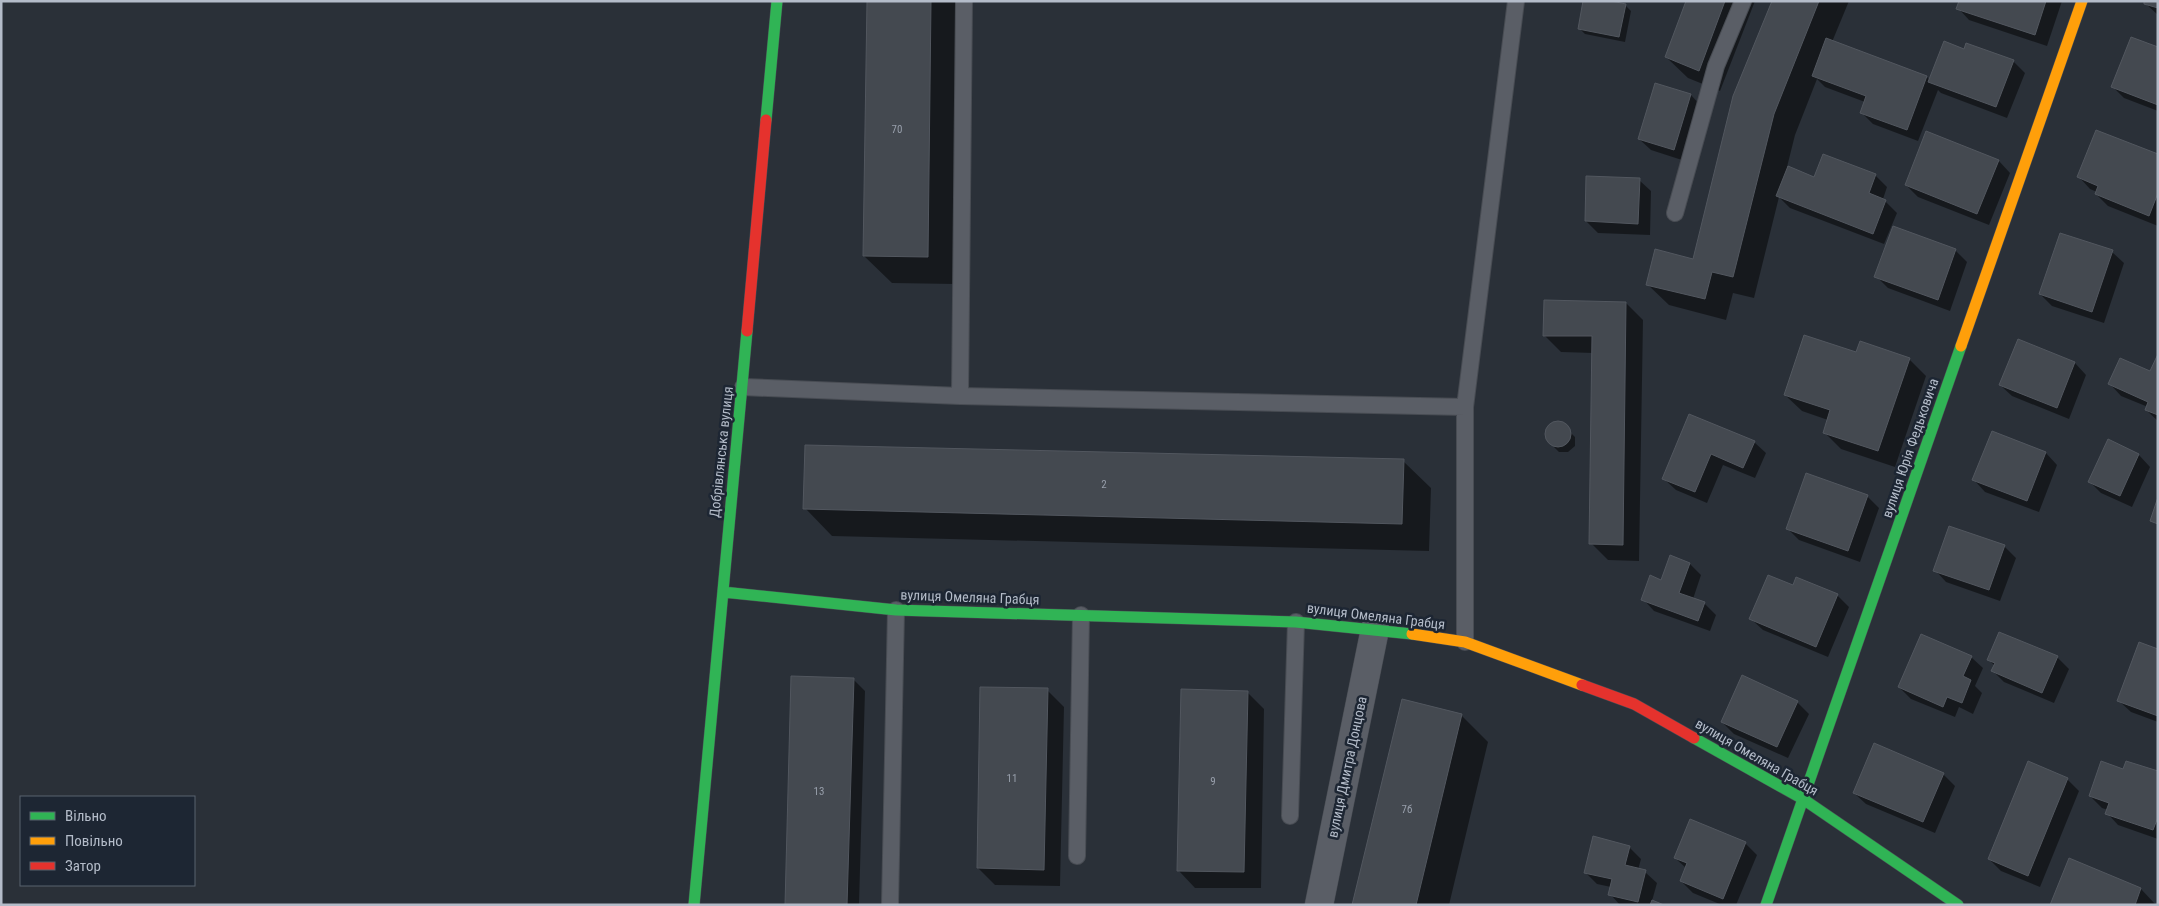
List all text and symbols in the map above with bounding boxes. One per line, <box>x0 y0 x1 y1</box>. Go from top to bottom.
house number: 70 <box>892 123 902 136</box>
street label: вулиця Юрія Федьковича <box>1879 376 1941 520</box>
street label: Добрівлянська вулиця <box>706 386 736 518</box>
house number: 2 <box>1101 478 1107 491</box>
street label: вулиця Омеляна Грабця <box>900 587 1040 607</box>
street label: вулиця Омеляна Грабця <box>1306 600 1446 632</box>
street label: вулиця Дмитра Донцова <box>1324 695 1370 839</box>
street label: вулиця Омеляна Грабця <box>1693 715 1821 799</box>
house number: 11 <box>1007 772 1017 785</box>
house number: 9 <box>1210 775 1216 788</box>
house number: 13 <box>814 785 824 798</box>
legend <box>20 796 195 886</box>
house number: 7б <box>1402 803 1412 816</box>
text: Вільно <box>65 807 107 825</box>
text: Повільно <box>65 832 123 850</box>
text: Затор <box>65 857 101 875</box>

